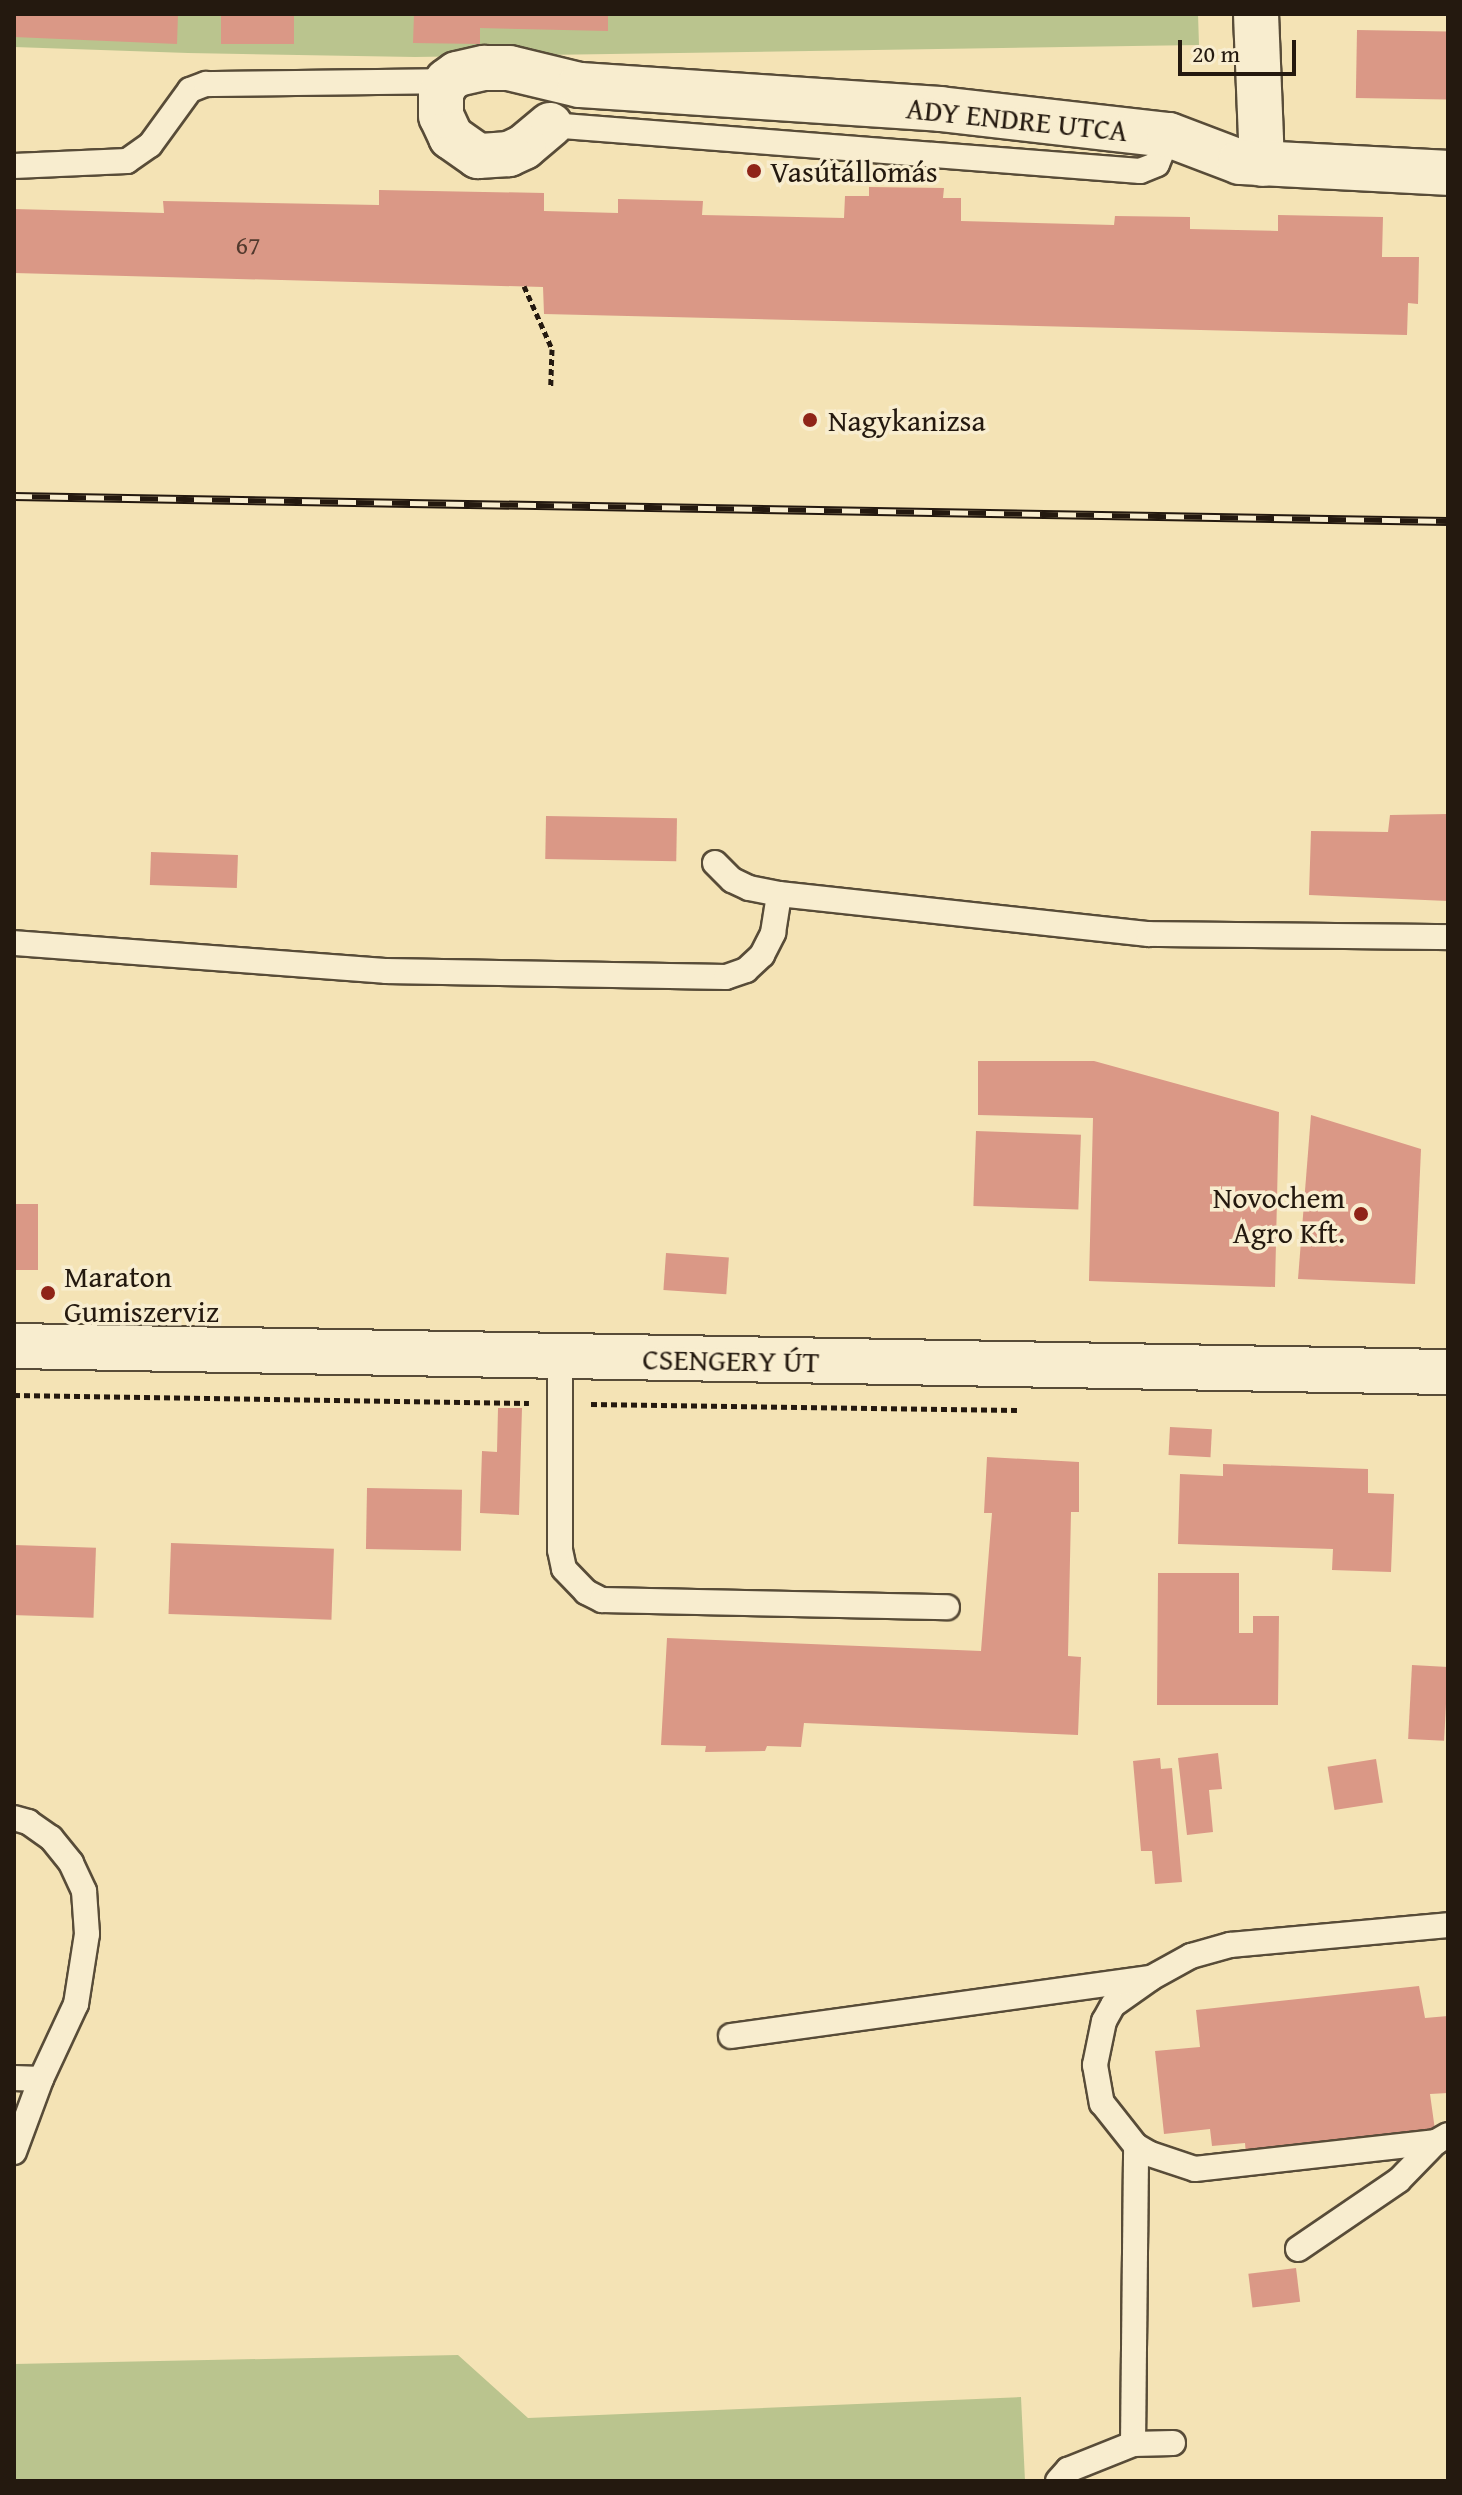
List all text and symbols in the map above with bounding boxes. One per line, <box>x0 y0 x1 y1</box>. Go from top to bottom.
scale bar <box>1182 24 1300 74</box>
text: 20 m <box>1192 36 1240 71</box>
street label: ADY ENDRE UTCA <box>905 89 1129 149</box>
place label: Vasútállomás <box>770 153 938 189</box>
marker: Vasútállomás <box>745 162 763 180</box>
house number: 67 <box>235 229 261 261</box>
place label: Nagykanizsa <box>828 402 986 438</box>
marker: Nagykanizsa <box>799 409 821 431</box>
place label: Novochem Agro Kft. <box>1213 1179 1345 1250</box>
marker: Novochem Agro Kft. <box>1352 1205 1370 1223</box>
place label: Maraton Gumiszerviz <box>64 1258 219 1328</box>
marker: Maraton Gumiszerviz <box>39 1284 57 1302</box>
street label: CSENGERY ÚT <box>642 1340 820 1380</box>

